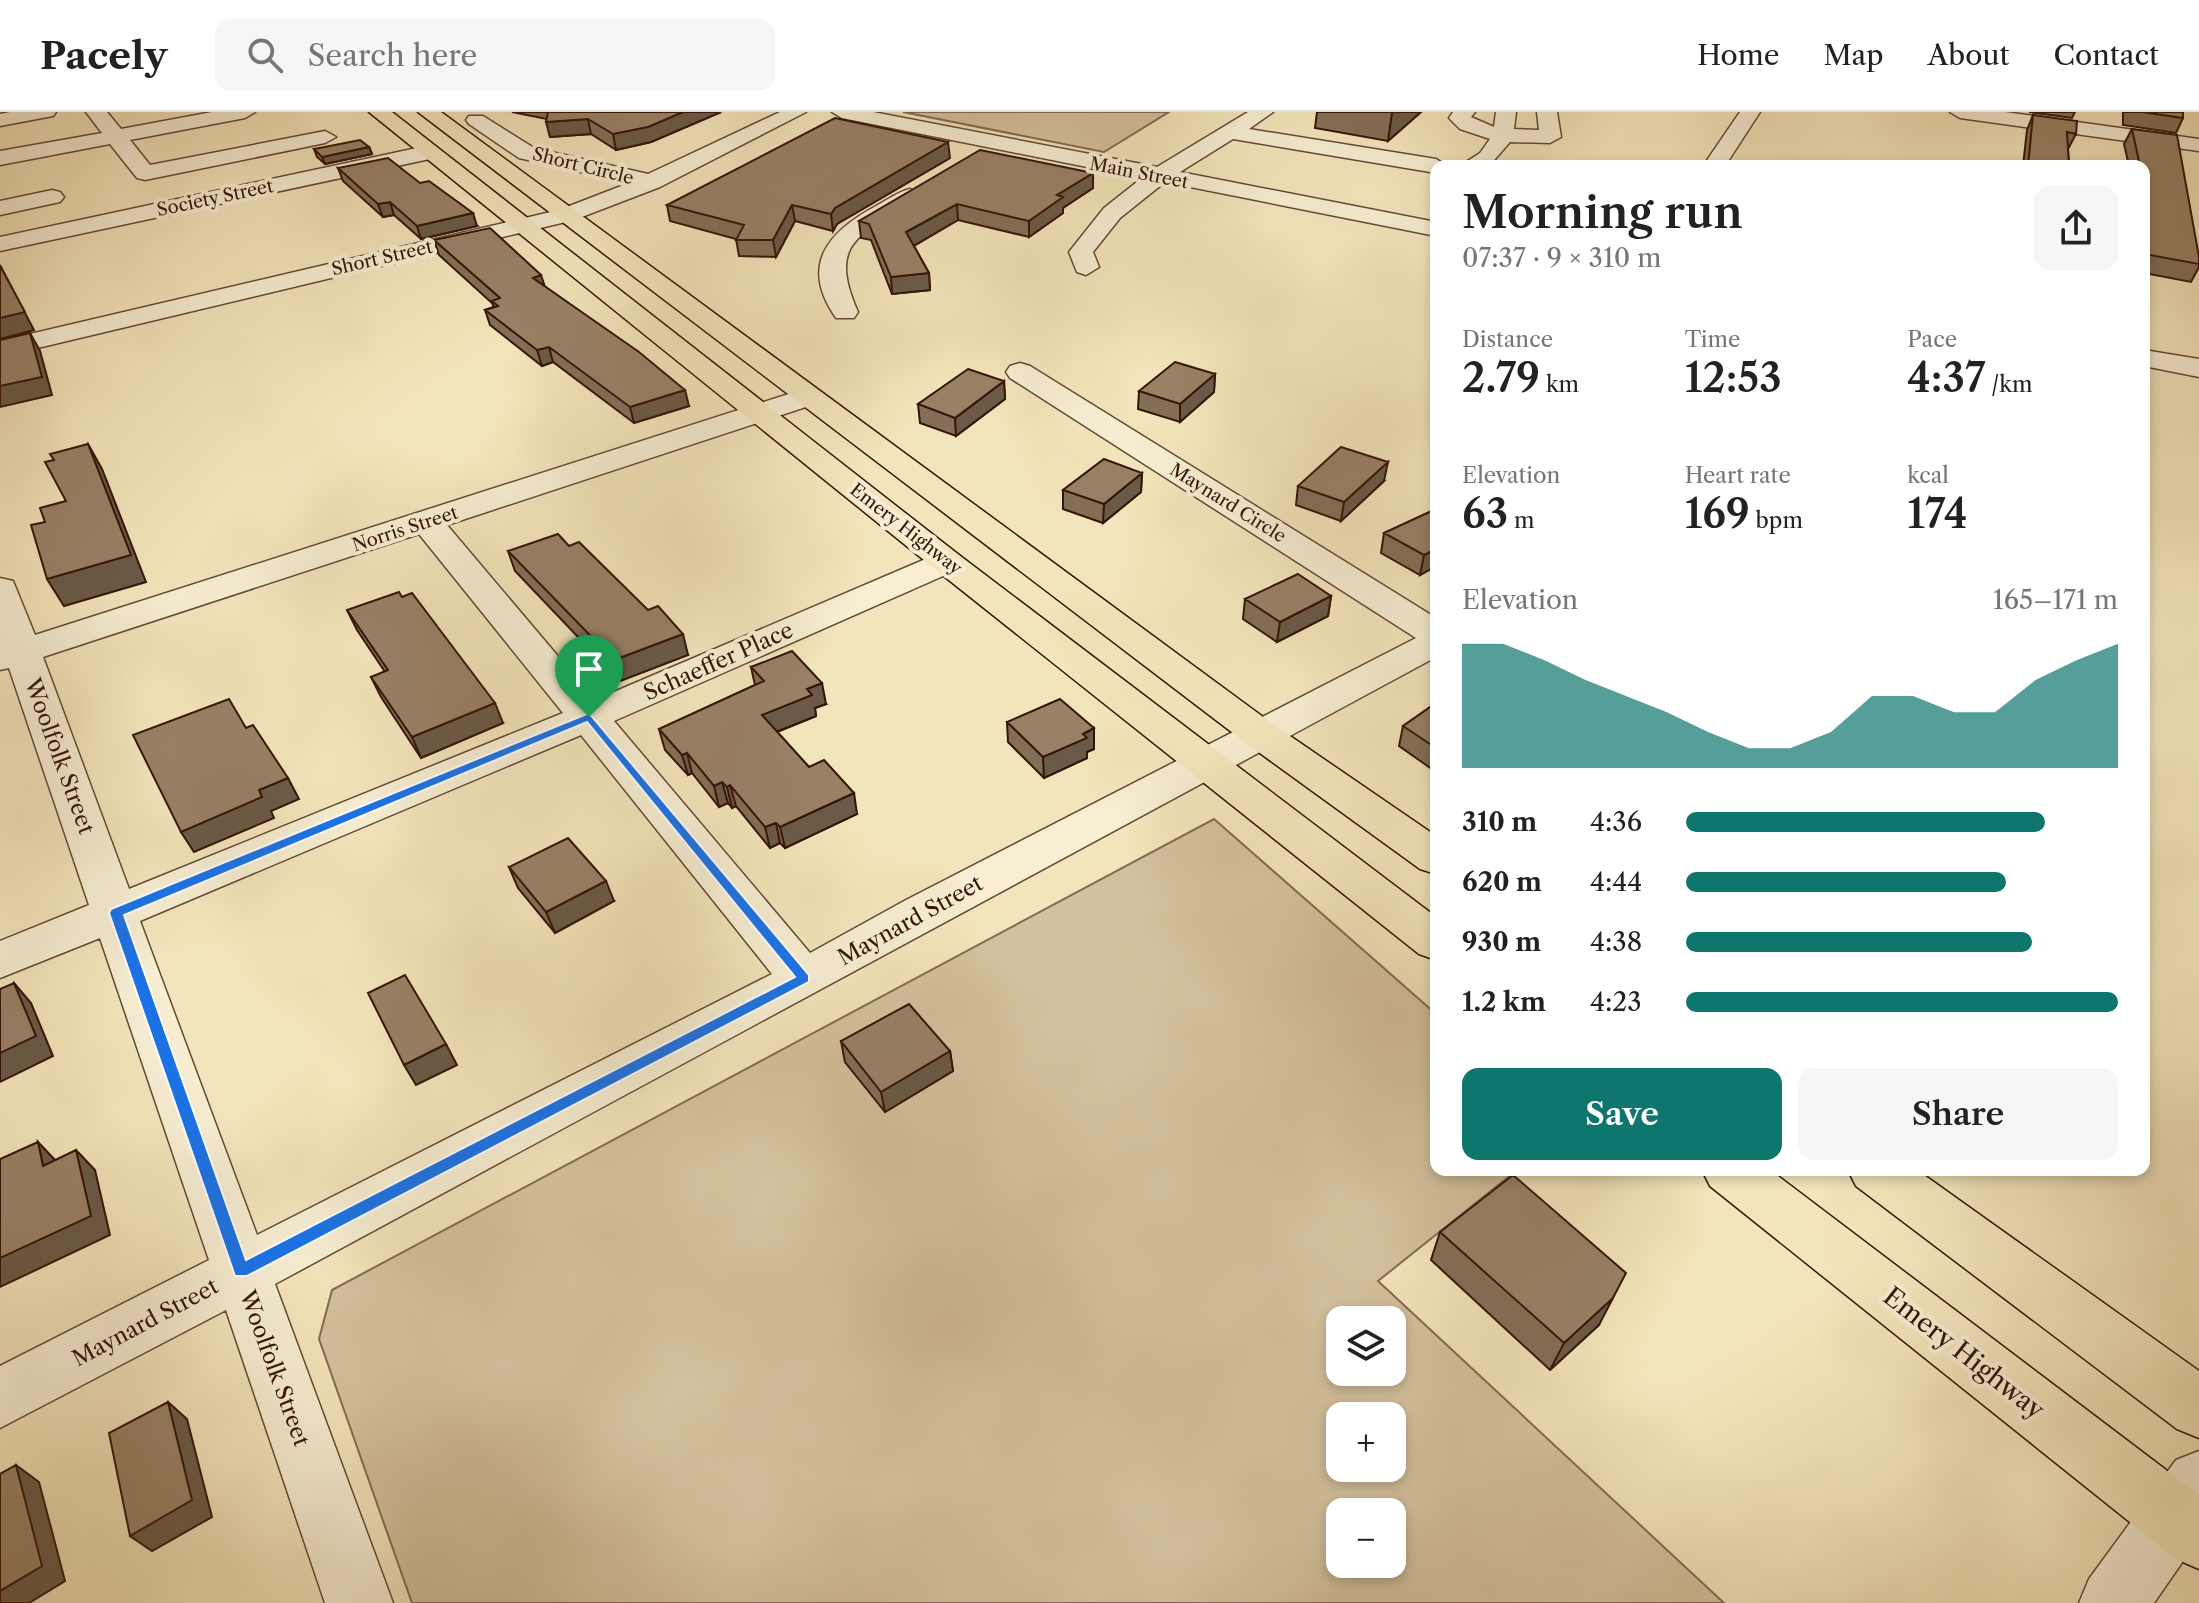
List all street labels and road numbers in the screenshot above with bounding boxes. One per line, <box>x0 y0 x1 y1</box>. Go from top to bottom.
street label: Short Circle <box>530 143 636 189</box>
street label: Main Street <box>1088 153 1191 193</box>
street label: Society Street <box>155 175 276 221</box>
street label: Short Street <box>329 236 435 280</box>
street label: Maynard Circle <box>1166 459 1290 547</box>
street label: Emery Highway <box>846 479 967 580</box>
street label: Norris Street <box>349 501 461 556</box>
street label: Schaeffer Place <box>639 616 797 707</box>
street label: Woolfolk Street <box>18 674 100 838</box>
street label: Maynard Street <box>833 869 988 971</box>
street label: Maynard Street <box>68 1273 223 1372</box>
street label: Emery Highway <box>1877 1280 2051 1426</box>
street label: Woolfolk Street <box>233 1286 315 1450</box>

